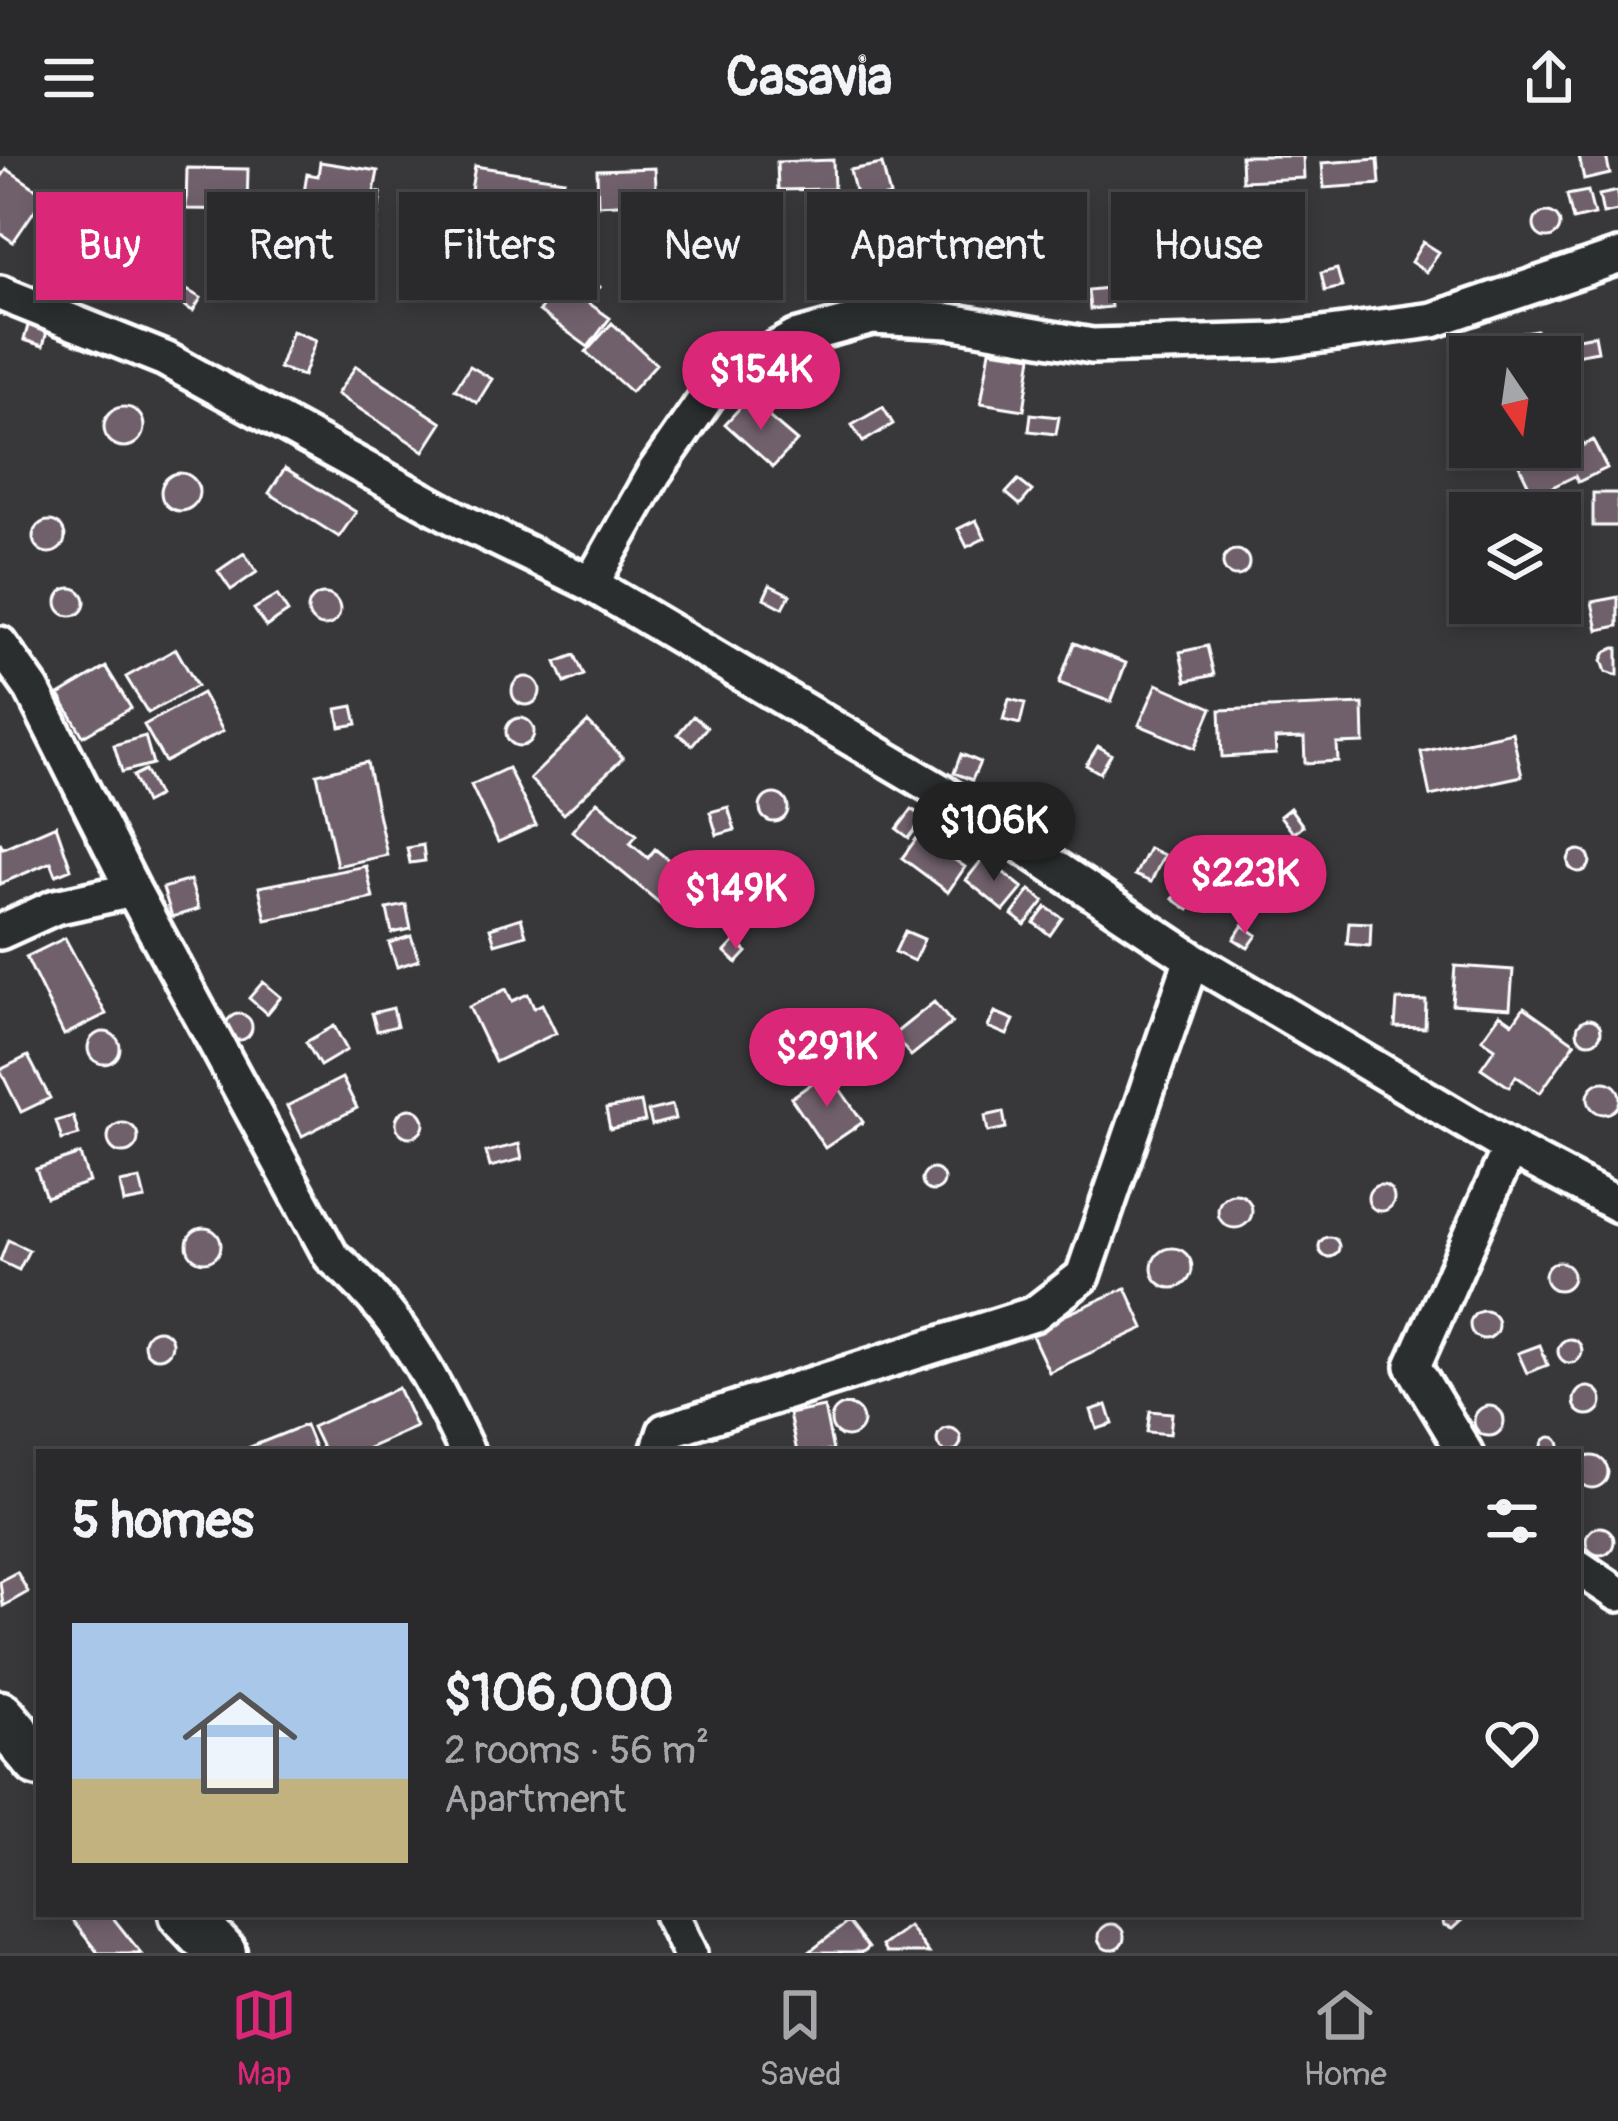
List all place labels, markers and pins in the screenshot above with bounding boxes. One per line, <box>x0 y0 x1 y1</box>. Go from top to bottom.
pin: $154K <box>677 331 845 433</box>
pin: $106K <box>910 782 1078 884</box>
pin: $223K <box>1161 835 1329 937</box>
pin: $149K <box>652 850 820 952</box>
pin: $291K <box>743 1008 911 1110</box>

